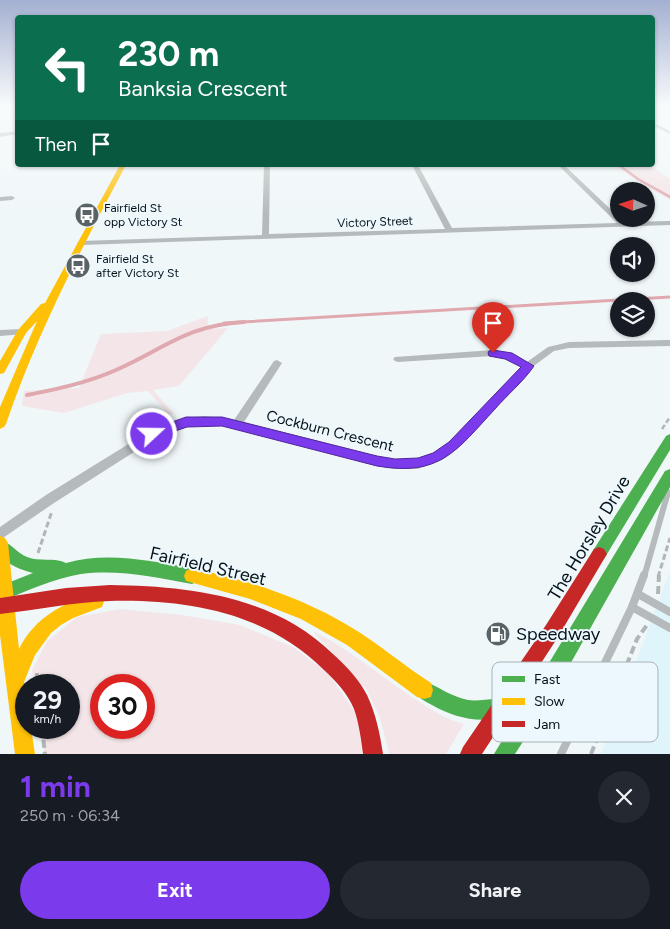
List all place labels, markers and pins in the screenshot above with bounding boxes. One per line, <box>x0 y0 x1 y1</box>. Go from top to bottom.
place label: Fairfield St opp Victory St <box>104 201 183 229</box>
bus stop icon: Fairfield St opp Victory St <box>74 202 100 228</box>
place label: Fairfield St after Victory St <box>96 252 179 280</box>
bus stop icon: Fairfield St after Victory St <box>65 253 91 279</box>
pin <box>472 302 514 353</box>
fuel station icon: Speedway <box>485 621 511 647</box>
place label: Speedway <box>516 623 601 645</box>

